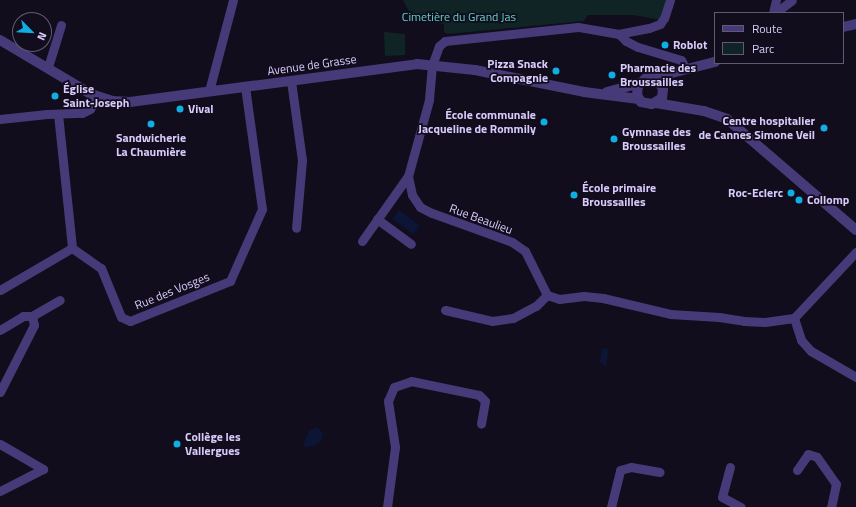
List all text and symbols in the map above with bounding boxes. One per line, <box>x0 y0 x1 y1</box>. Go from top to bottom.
park label: Cimetière du Grand Jas <box>402 10 516 24</box>
north arrow <box>12 12 52 52</box>
legend <box>714 12 844 64</box>
text: Route <box>752 19 782 38</box>
text: N <box>33 30 51 43</box>
place label: Roblot <box>673 38 707 52</box>
text: Parc <box>752 39 774 58</box>
marker: Roblot <box>660 40 670 50</box>
street label: Avenue de Grasse <box>266 52 358 78</box>
place label: Pizza Snack Compagnie <box>487 57 548 85</box>
place label: Pharmacie des Broussailles <box>620 61 696 89</box>
marker: Pizza Snack Compagnie <box>551 66 561 76</box>
marker: Pharmacie des Broussailles <box>607 70 617 80</box>
place label: Église Saint-Joseph <box>63 82 129 110</box>
marker: Église Saint-Joseph <box>50 91 60 101</box>
place label: Vival <box>188 102 214 116</box>
marker: Vival <box>175 104 185 114</box>
place label: École communale Jacqueline de Rommily <box>418 108 536 136</box>
place label: Centre hospitalier de Cannes Simone Veil <box>698 114 815 142</box>
marker: École communale Jacqueline de Rommily <box>539 117 549 127</box>
marker: Sandwicherie La Chaumière <box>146 119 156 129</box>
marker: Centre hospitalier de Cannes Simone Veil <box>818 122 830 134</box>
place label: Gymnase des Broussailles <box>622 125 691 153</box>
place label: Sandwicherie La Chaumière <box>116 131 186 159</box>
marker: Gymnase des Broussailles <box>609 134 619 144</box>
place label: École primaire Broussailles <box>582 181 656 209</box>
place label: Roc-Eclerc <box>728 186 783 200</box>
marker: Roc-Eclerc <box>786 188 796 198</box>
marker: École primaire Broussailles <box>569 190 579 200</box>
place label: Collomp <box>807 193 849 207</box>
marker: Collomp <box>794 195 804 205</box>
street label: Rue Beaulieu <box>447 201 515 237</box>
street label: Rue des Vosges <box>133 269 211 313</box>
place label: Collège les Vallergues <box>185 430 241 458</box>
marker: Collège les Vallergues <box>172 439 182 449</box>

